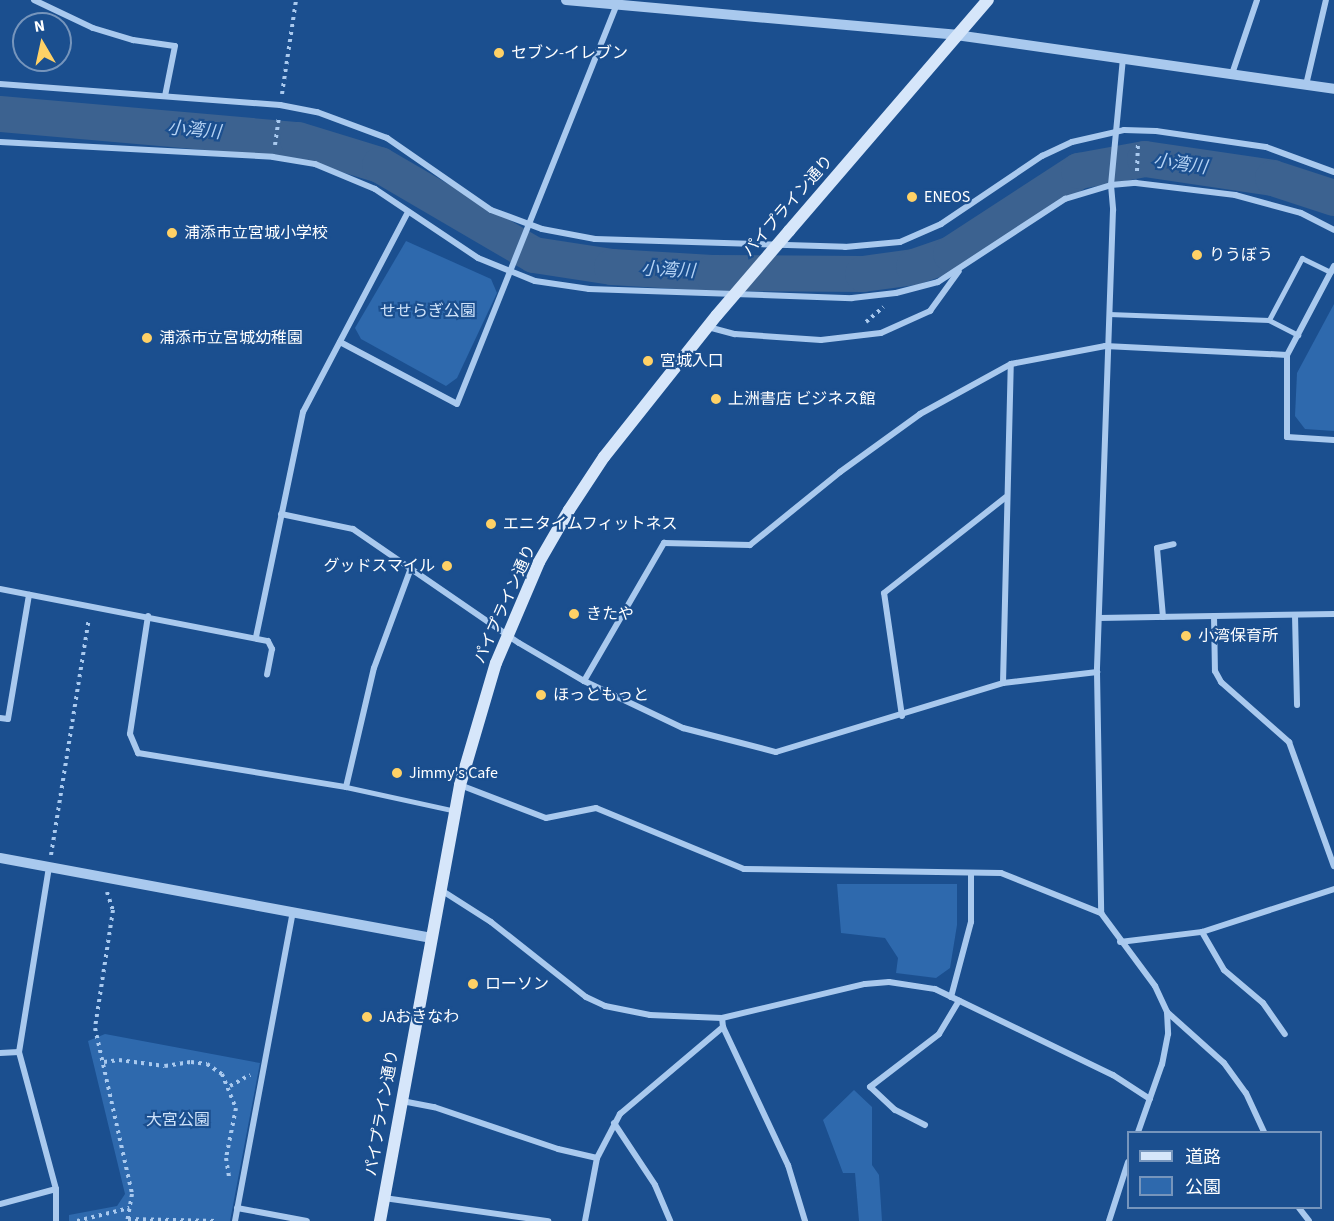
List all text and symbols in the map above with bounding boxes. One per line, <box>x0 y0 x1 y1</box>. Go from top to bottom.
north arrow <box>12 12 72 72</box>
text: N <box>33 15 46 38</box>
place label: セブン-イレブン <box>511 43 628 63</box>
marker: セブン-イレブン <box>492 46 506 60</box>
water label: 小湾川 <box>166 118 222 144</box>
street label: パイプライン通り <box>739 151 837 261</box>
water label: 小湾川 <box>1152 151 1208 179</box>
place label: ENEOS <box>924 187 970 207</box>
marker: ENEOS <box>905 190 919 204</box>
place label: 浦添市立宮城小学校 <box>184 223 328 243</box>
marker: 浦添市立宮城小学校 <box>165 226 179 240</box>
place label: りうぼう <box>1209 245 1273 265</box>
marker: りうぼう <box>1190 248 1204 262</box>
water label: 小湾川 <box>640 259 696 283</box>
park label: せせらぎ公園 <box>380 301 476 321</box>
place label: 浦添市立宮城幼稚園 <box>159 328 303 348</box>
marker: 浦添市立宮城幼稚園 <box>140 331 154 345</box>
place label: 宮城入口 <box>660 351 724 371</box>
marker: 宮城入口 <box>641 354 655 368</box>
place label: 上洲書店 ビジネス館 <box>728 389 875 409</box>
marker: 上洲書店 ビジネス館 <box>709 392 723 406</box>
place label: エニタイムフィットネス <box>503 514 679 534</box>
marker: エニタイムフィットネス <box>484 517 498 531</box>
street label: パイプライン通り <box>470 542 540 666</box>
place label: グッドスマイル <box>323 556 435 576</box>
marker: グッドスマイル <box>440 559 454 573</box>
place label: きたや <box>586 604 634 624</box>
marker: きたや <box>567 607 581 621</box>
place label: 小湾保育所 <box>1198 626 1278 646</box>
marker: 小湾保育所 <box>1179 629 1193 643</box>
place label: ほっともっと <box>553 685 649 705</box>
marker: ほっともっと <box>534 688 548 702</box>
place label: Jimmy's Cafe <box>409 763 498 783</box>
marker: Jimmy's Cafe <box>390 766 404 780</box>
place label: ローソン <box>485 974 549 994</box>
marker: ローソン <box>466 977 480 991</box>
place label: JAおきなわ <box>379 1007 459 1027</box>
marker: JAおきなわ <box>360 1010 374 1024</box>
street label: パイプライン通り <box>361 1048 403 1178</box>
park label: 大宮公園 <box>146 1110 210 1130</box>
legend <box>1127 1131 1322 1209</box>
text: 道路 <box>1185 1145 1221 1170</box>
text: 公園 <box>1185 1175 1221 1200</box>

